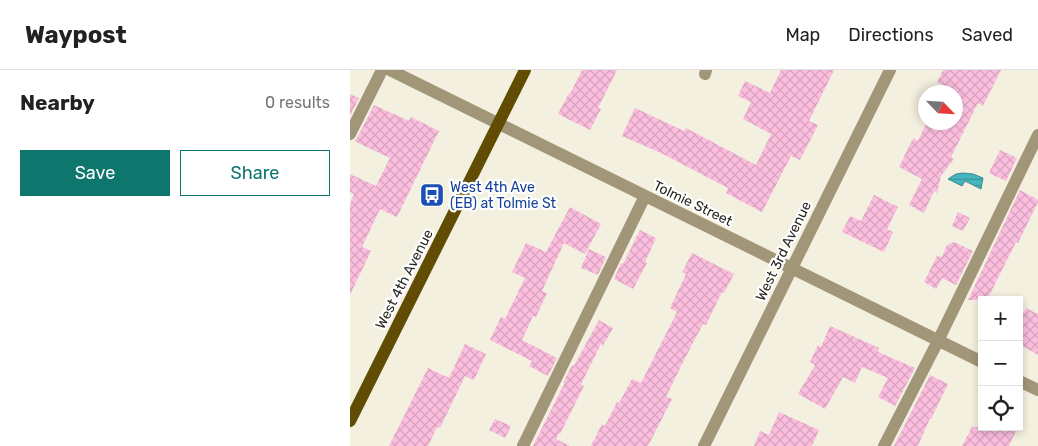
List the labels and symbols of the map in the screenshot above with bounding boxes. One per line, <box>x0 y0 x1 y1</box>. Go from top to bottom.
north arrow <box>918 85 963 130</box>
street label: Tolmie Street <box>651 177 736 230</box>
place label: West 4th Ave (EB) at Tolmie St <box>450 179 557 212</box>
bus stop icon: West 4th Ave (EB) at Tolmie St <box>419 182 445 208</box>
street label: West 3rd Avenue <box>752 198 815 304</box>
street label: West 4th Avenue <box>372 226 437 332</box>

